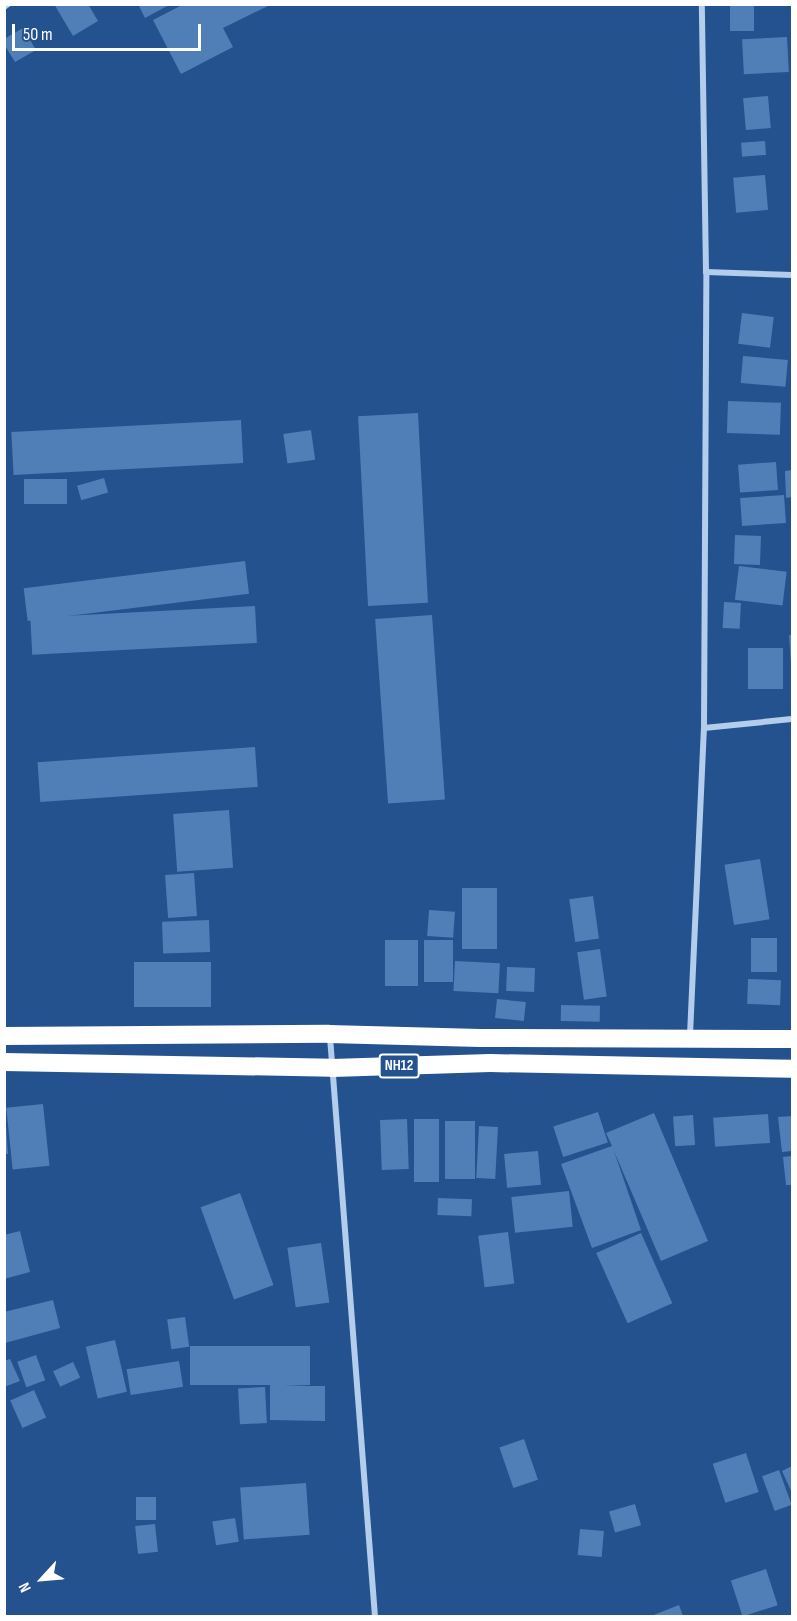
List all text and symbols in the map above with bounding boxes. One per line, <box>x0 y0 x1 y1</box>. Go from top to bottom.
scale bar <box>15 12 204 50</box>
text: 50 m <box>23 24 53 45</box>
road number: NH12 <box>378 1054 420 1078</box>
north arrow <box>12 1549 72 1609</box>
text: N <box>15 1579 36 1595</box>

